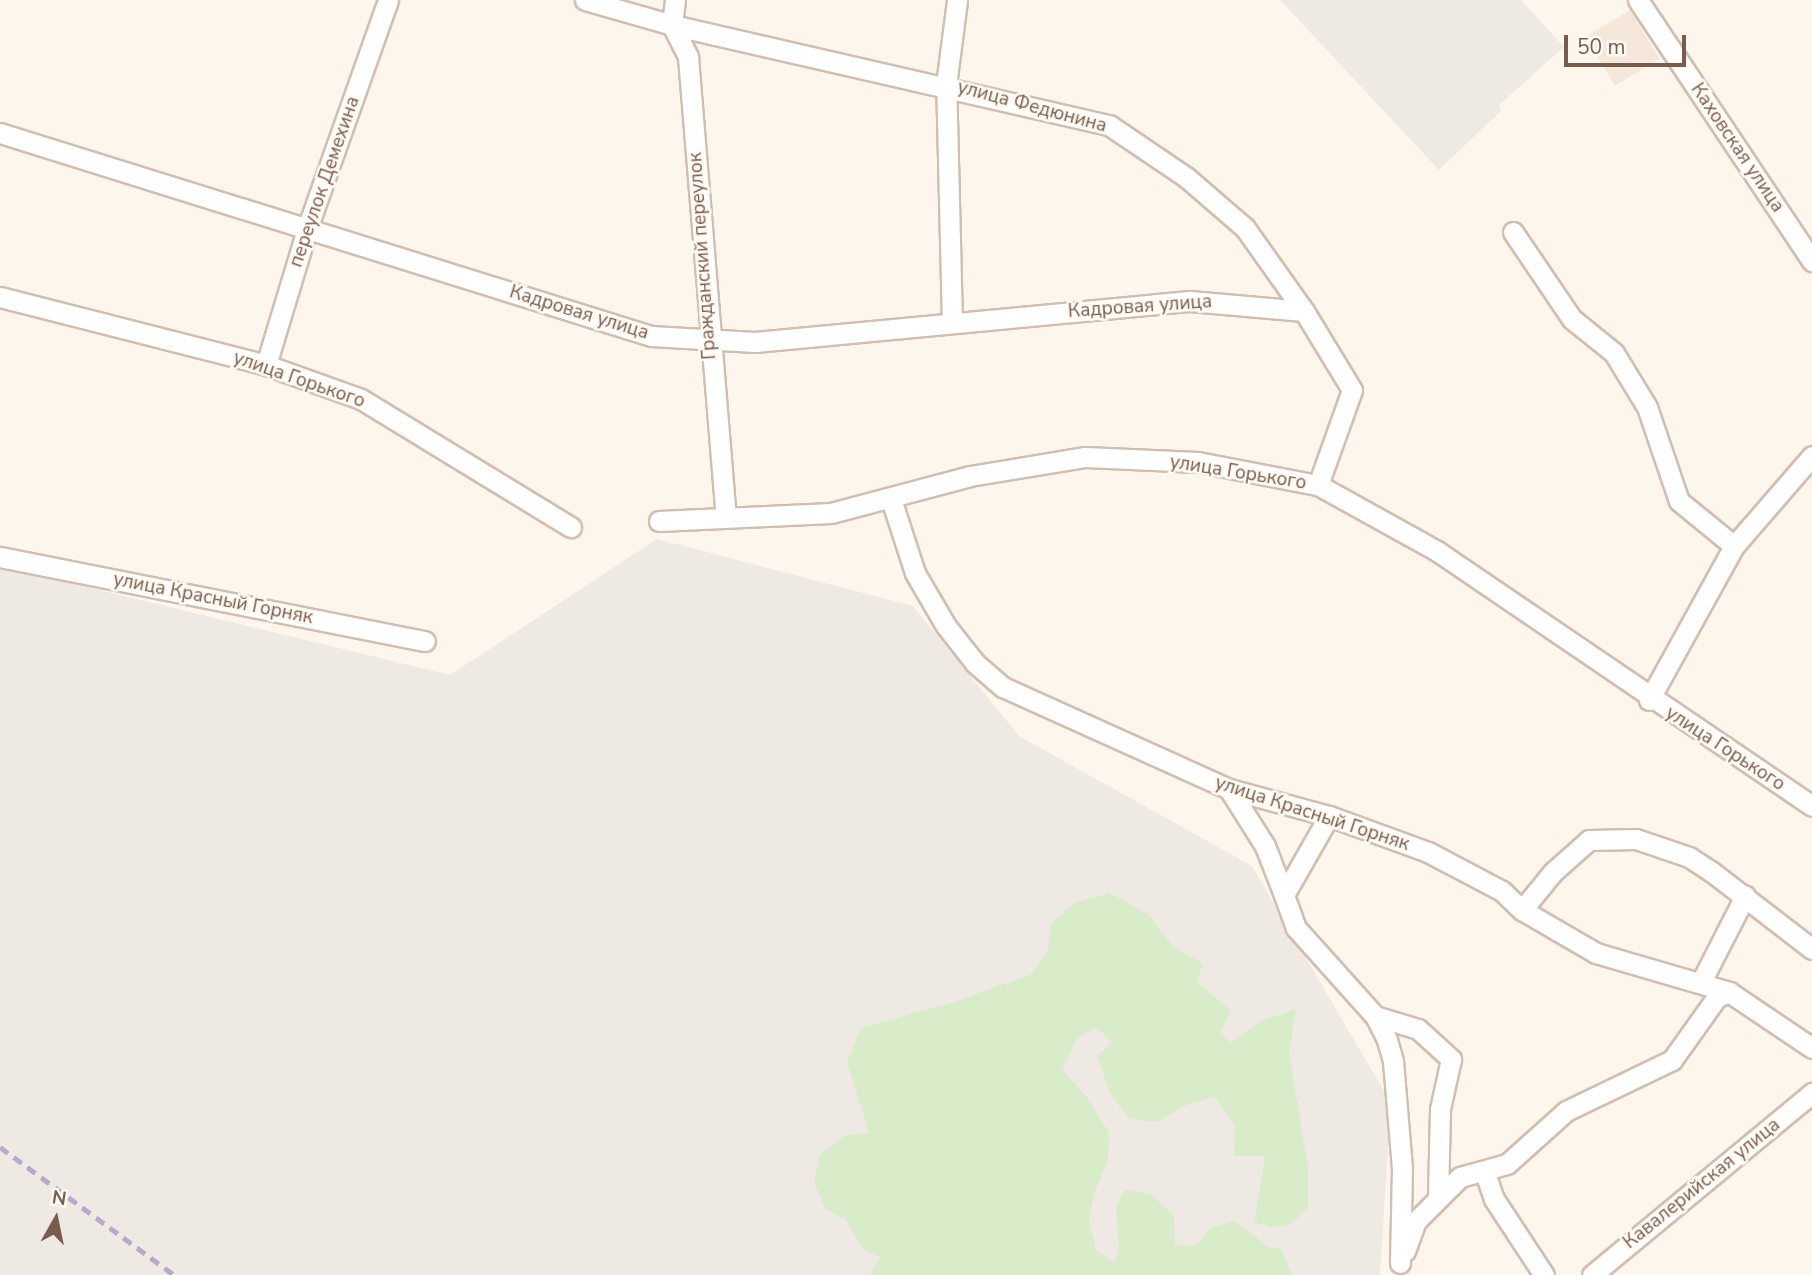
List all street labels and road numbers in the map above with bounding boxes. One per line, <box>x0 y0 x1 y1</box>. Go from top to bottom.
street label: улица Федюнина <box>955 76 1109 138</box>
street label: Каховская улица <box>1685 79 1789 217</box>
street label: переулок Демехина <box>285 94 365 270</box>
street label: Гражданский переулок <box>684 152 722 360</box>
street label: Кадровая улица <box>507 281 651 345</box>
street label: Кадровая улица <box>1067 291 1213 323</box>
street label: улица Горького <box>230 347 368 413</box>
street label: улица Горького <box>1168 451 1308 495</box>
street label: улица Красный Горняк <box>111 568 315 630</box>
street label: улица Горького <box>1661 702 1789 796</box>
street label: улица Красный Горняк <box>1212 772 1412 856</box>
street label: Кавалерийская улица <box>1619 1114 1785 1254</box>

